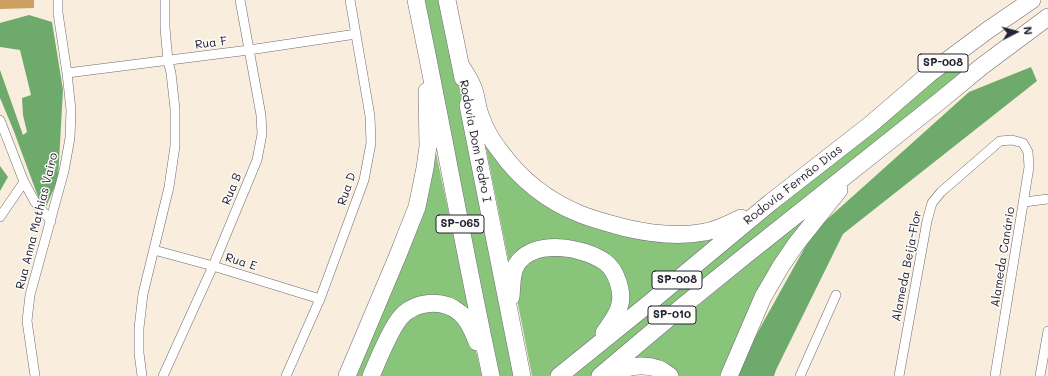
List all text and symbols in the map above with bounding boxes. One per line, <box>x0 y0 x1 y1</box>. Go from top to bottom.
north arrow <box>996 12 1036 52</box>
text: N <box>1021 26 1036 36</box>
street label: Rua F <box>194 34 228 52</box>
road number: SP-008 <box>918 54 968 72</box>
street label: Rodovia Dom Pedro I <box>456 79 494 203</box>
street label: Rodovia Fernão Dias <box>741 142 845 228</box>
street label: Rua Anna Mathias Vairo <box>13 151 61 291</box>
street label: Rua B <box>219 171 245 207</box>
street label: Rua D <box>335 171 359 207</box>
street label: Alameda Canário <box>988 206 1018 308</box>
street label: Alameda Beija-Flor <box>889 209 925 323</box>
road number: SP-065 <box>436 215 484 233</box>
street label: Rua E <box>223 250 259 274</box>
road number: SP-008 <box>652 271 702 289</box>
road number: SP-010 <box>648 306 696 324</box>

